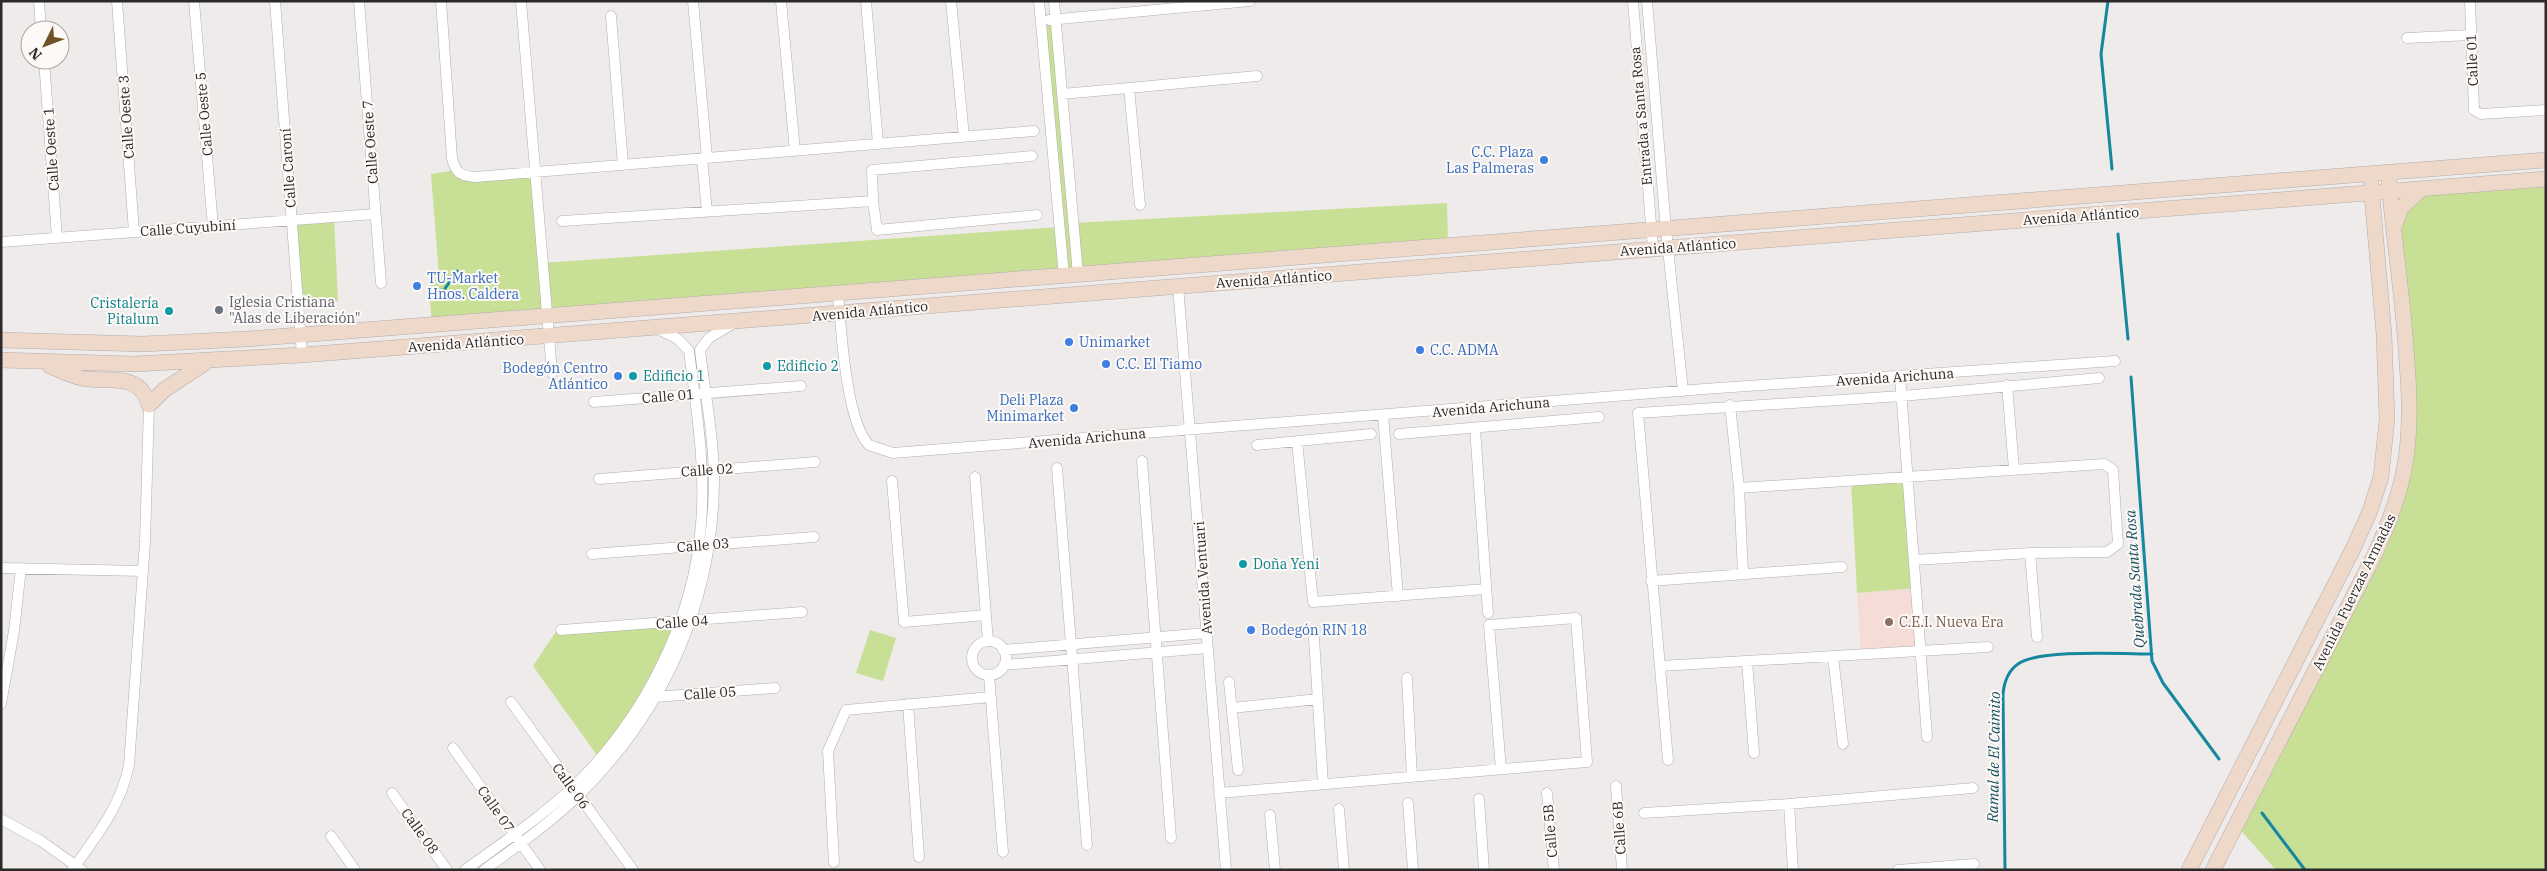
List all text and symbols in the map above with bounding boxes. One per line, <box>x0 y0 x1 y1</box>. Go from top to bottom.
north arrow <box>20 20 70 70</box>
street label: Calle 01 <box>2462 33 2482 87</box>
text: N <box>25 44 46 64</box>
street label: Entrada a Santa Rosa <box>1626 46 1656 186</box>
street label: Calle Oeste 5 <box>191 71 217 157</box>
street label: Calle Oeste 3 <box>114 74 138 160</box>
street label: Calle Oeste 7 <box>358 99 382 185</box>
street label: Calle Oeste 1 <box>39 106 63 192</box>
street label: Calle Caroní <box>276 128 300 208</box>
place label: C.C. Plaza Las Palmeras <box>1446 143 1534 177</box>
marker: C.C. Plaza Las Palmeras <box>1538 154 1550 166</box>
street label: Avenida Atlántico <box>2022 203 2140 229</box>
street label: Calle Cuyubiní <box>140 216 236 240</box>
street label: Avenida Atlántico <box>1619 234 1737 260</box>
street label: Avenida Atlántico <box>1215 266 1333 292</box>
place label: TU-Market Hnos. Caldera <box>427 269 519 303</box>
marker: TU-Market Hnos. Caldera <box>411 280 423 292</box>
place label: Iglesia Cristiana "Alas de Liberación" <box>229 293 361 327</box>
place label: Cristalería Pitalum <box>90 294 159 328</box>
street label: Avenida Atlántico <box>811 297 929 325</box>
marker: Iglesia Cristiana "Alas de Liberación" <box>213 304 225 316</box>
marker: Cristalería Pitalum <box>163 305 175 317</box>
street label: Avenida Atlántico <box>407 330 525 356</box>
place label: Unimarket <box>1079 333 1150 351</box>
marker: Unimarket <box>1063 336 1075 348</box>
place label: C.C. ADMA <box>1430 341 1499 359</box>
marker: C.C. ADMA <box>1414 344 1426 356</box>
place label: C.C. El Tiamo <box>1116 355 1202 373</box>
place label: Edificio 2 <box>777 357 839 375</box>
marker: C.C. El Tiamo <box>1100 358 1112 370</box>
place label: Bodegón Centro Atlántico <box>503 359 608 393</box>
marker: Edificio 2 <box>761 360 773 372</box>
street label: Avenida Arichuna <box>1835 364 1955 390</box>
place label: Edificio 1 <box>643 367 705 385</box>
marker: Bodegón Centro Atlántico <box>612 370 624 382</box>
marker: Edificio 1 <box>627 370 639 382</box>
street label: Calle 01 <box>641 385 695 407</box>
place label: Deli Plaza Minimarket <box>986 391 1064 425</box>
street label: Avenida Arichuna <box>1431 393 1551 421</box>
marker: Deli Plaza Minimarket <box>1068 402 1080 414</box>
street label: Avenida Arichuna <box>1027 424 1147 452</box>
street label: Calle 02 <box>680 459 734 481</box>
water label: Quebrada Santa Rosa <box>2120 508 2149 649</box>
street label: Avenida Fuerzas Armadas <box>2308 510 2400 673</box>
street label: Avenida Ventuari <box>1190 521 1216 635</box>
street label: Calle 03 <box>676 534 730 556</box>
place label: Doña Yeni <box>1253 555 1319 573</box>
marker: Doña Yeni <box>1237 558 1249 570</box>
street label: Calle 04 <box>655 611 709 633</box>
place label: C.E.I. Nueva Era <box>1899 613 2004 631</box>
marker: C.E.I. Nueva Era <box>1883 616 1895 628</box>
place label: Bodegón RIN 18 <box>1261 621 1367 639</box>
marker: Bodegón RIN 18 <box>1245 624 1257 636</box>
street label: Calle 05 <box>683 682 737 704</box>
water label: Ramal de El Caimito <box>1983 691 2004 824</box>
street label: Calle 06 <box>548 759 594 813</box>
street label: Calle 07 <box>474 782 518 836</box>
street label: Calle 6B <box>1608 801 1630 855</box>
street label: Calle 08 <box>397 804 443 858</box>
street label: Calle 5B <box>1539 804 1561 858</box>

